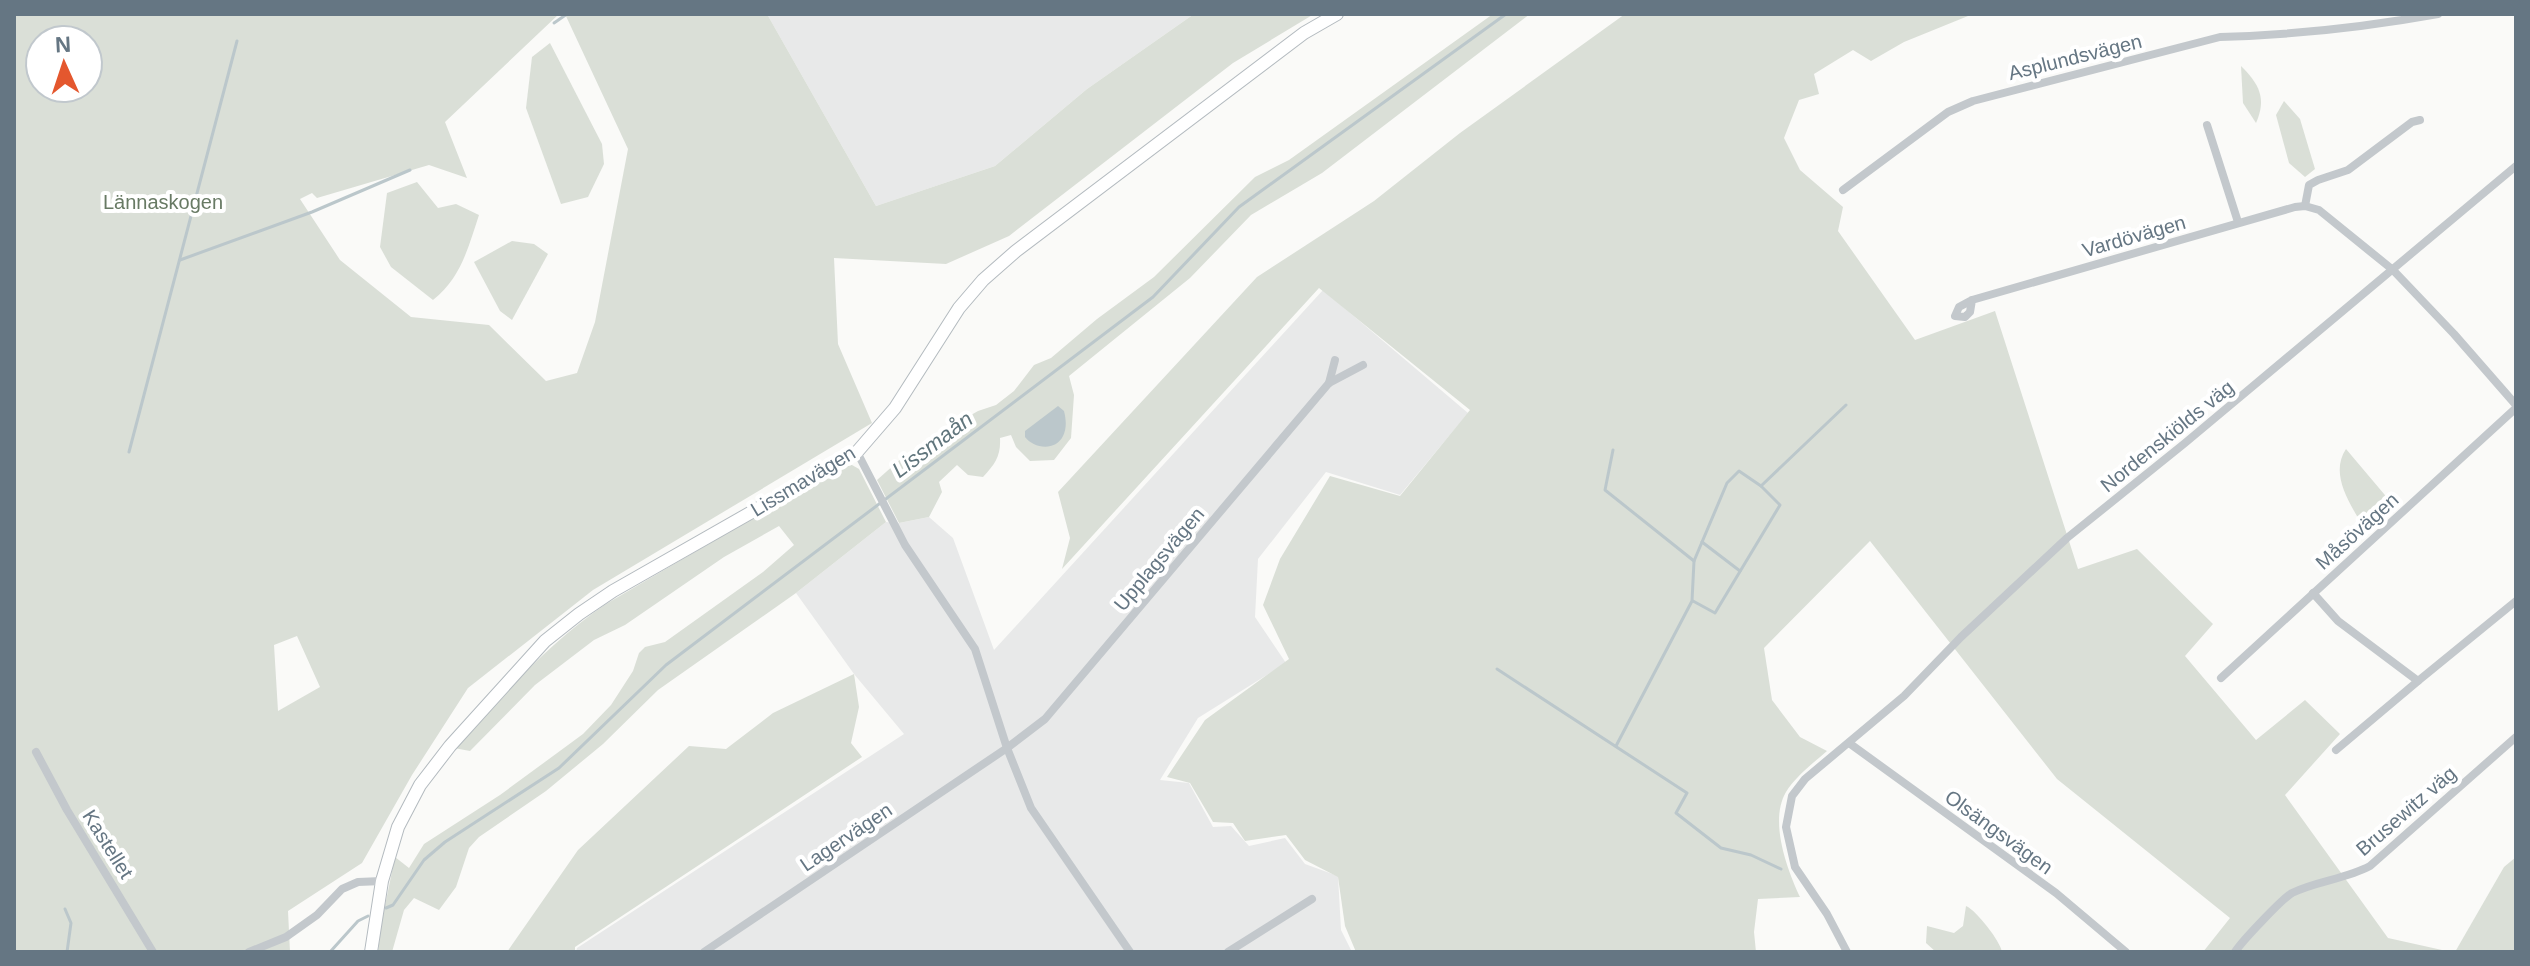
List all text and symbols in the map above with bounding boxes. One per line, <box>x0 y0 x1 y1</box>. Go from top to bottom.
north arrow <box>24 24 104 104</box>
street label: Asplundsvägen <box>2006 30 2144 84</box>
text: N <box>54 32 72 57</box>
park label: Lännaskogen <box>103 191 223 213</box>
street label: Vardövägen <box>2080 211 2188 261</box>
street label: Nordenskiölds väg <box>2096 376 2238 496</box>
water label: Lissmaån <box>887 406 977 483</box>
street label: Lissmavägen <box>747 441 859 521</box>
street label: Måsövägen <box>2311 488 2403 574</box>
street label: Upplagsvägen <box>1109 503 1209 615</box>
street label: Brusewitz väg <box>2352 762 2460 860</box>
street label: Olsängsvägen <box>1941 786 2057 878</box>
street label: Lagervägen <box>796 798 896 876</box>
street label: Kastellet <box>78 806 138 883</box>

